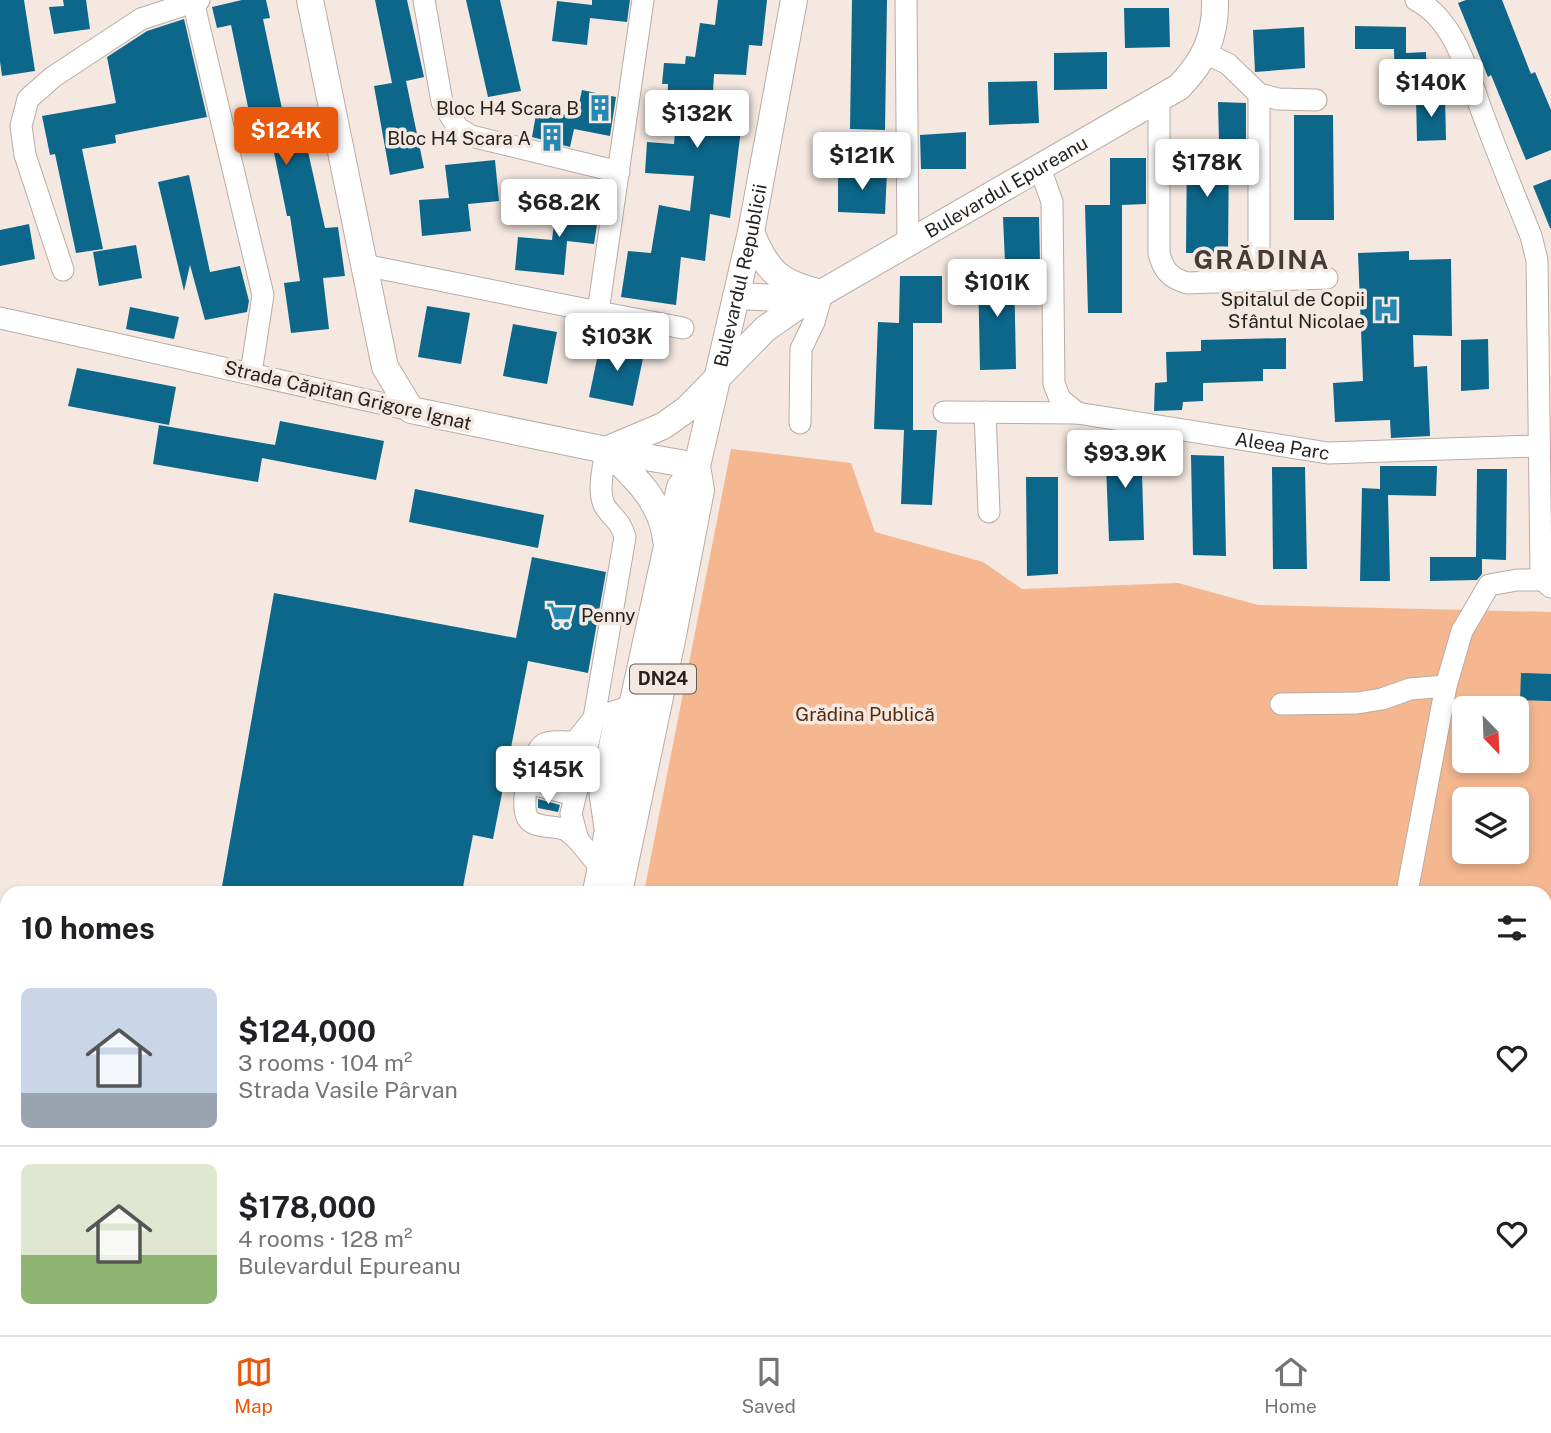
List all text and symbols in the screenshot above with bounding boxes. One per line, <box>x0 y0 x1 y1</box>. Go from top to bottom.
pin: $140K <box>1382 60 1480 119</box>
text: $140K <box>1395 68 1467 95</box>
pin: $132K <box>648 90 746 150</box>
building icon: Bloc H4 Scara B <box>585 93 615 123</box>
place label: Bloc H4 Scara B <box>436 97 579 119</box>
text: $132K <box>661 99 733 126</box>
pin: $124K <box>237 108 335 167</box>
text: $124K <box>250 116 322 143</box>
building icon: Bloc H4 Scara A <box>537 123 567 153</box>
place label: Bloc H4 Scara A <box>387 127 531 149</box>
street label: Bulevardul Epureanu <box>921 131 1091 242</box>
pin: $121K <box>813 132 911 192</box>
pin: $178K <box>1158 140 1256 199</box>
text: $121K <box>829 141 895 168</box>
text: $178K <box>1171 148 1243 175</box>
pin: $68.2K <box>502 180 616 239</box>
street label: Bulevardul Republicii <box>709 182 771 369</box>
text: $68.2K <box>517 188 601 215</box>
district label: GRĂDINA <box>1194 244 1330 275</box>
pin: $101K <box>948 260 1046 319</box>
text: $101K <box>964 268 1030 295</box>
place label: Spitalul de Copii Sfântul Nicolae <box>1220 288 1365 332</box>
hospital icon: Spitalul de Copii Sfântul Nicolae <box>1371 295 1401 325</box>
pin: $103K <box>568 314 666 373</box>
text: $103K <box>581 322 653 349</box>
street label: Strada Căpitan Grigore Ignat <box>222 356 474 434</box>
street label: Aleea Parc <box>1234 427 1331 464</box>
pin: $93.9K <box>1068 430 1182 490</box>
text: $93.9K <box>1083 439 1167 466</box>
supermarket icon: Penny <box>545 600 575 630</box>
place label: Penny <box>581 604 635 626</box>
road number: DN24 <box>630 664 696 694</box>
north arrow <box>1452 696 1530 774</box>
map controls <box>1452 696 1529 864</box>
park label: Grădina Publică <box>795 703 935 725</box>
pin: $145K <box>499 746 597 806</box>
text: $145K <box>512 755 584 782</box>
button: layers <box>1452 787 1529 864</box>
icon: filters <box>1493 909 1531 947</box>
text: 10 homes <box>21 910 155 946</box>
text: $124,000 <box>238 1013 376 1049</box>
icon: home <box>77 1016 161 1100</box>
icon: heart <box>1493 1039 1531 1077</box>
text: 3 rooms · 104 m² <box>238 1049 412 1076</box>
text: Strada Vasile Pârvan <box>238 1076 458 1103</box>
text: $178,000 <box>238 1189 376 1225</box>
icon: home <box>77 1192 161 1276</box>
icon: heart <box>1493 1215 1531 1253</box>
text: 4 rooms · 128 m² <box>238 1225 412 1252</box>
text: Bulevardul Epureanu <box>238 1252 461 1279</box>
tab: Map <box>234 1353 273 1417</box>
tab: Saved <box>741 1353 796 1417</box>
tab: Home <box>1264 1353 1317 1417</box>

